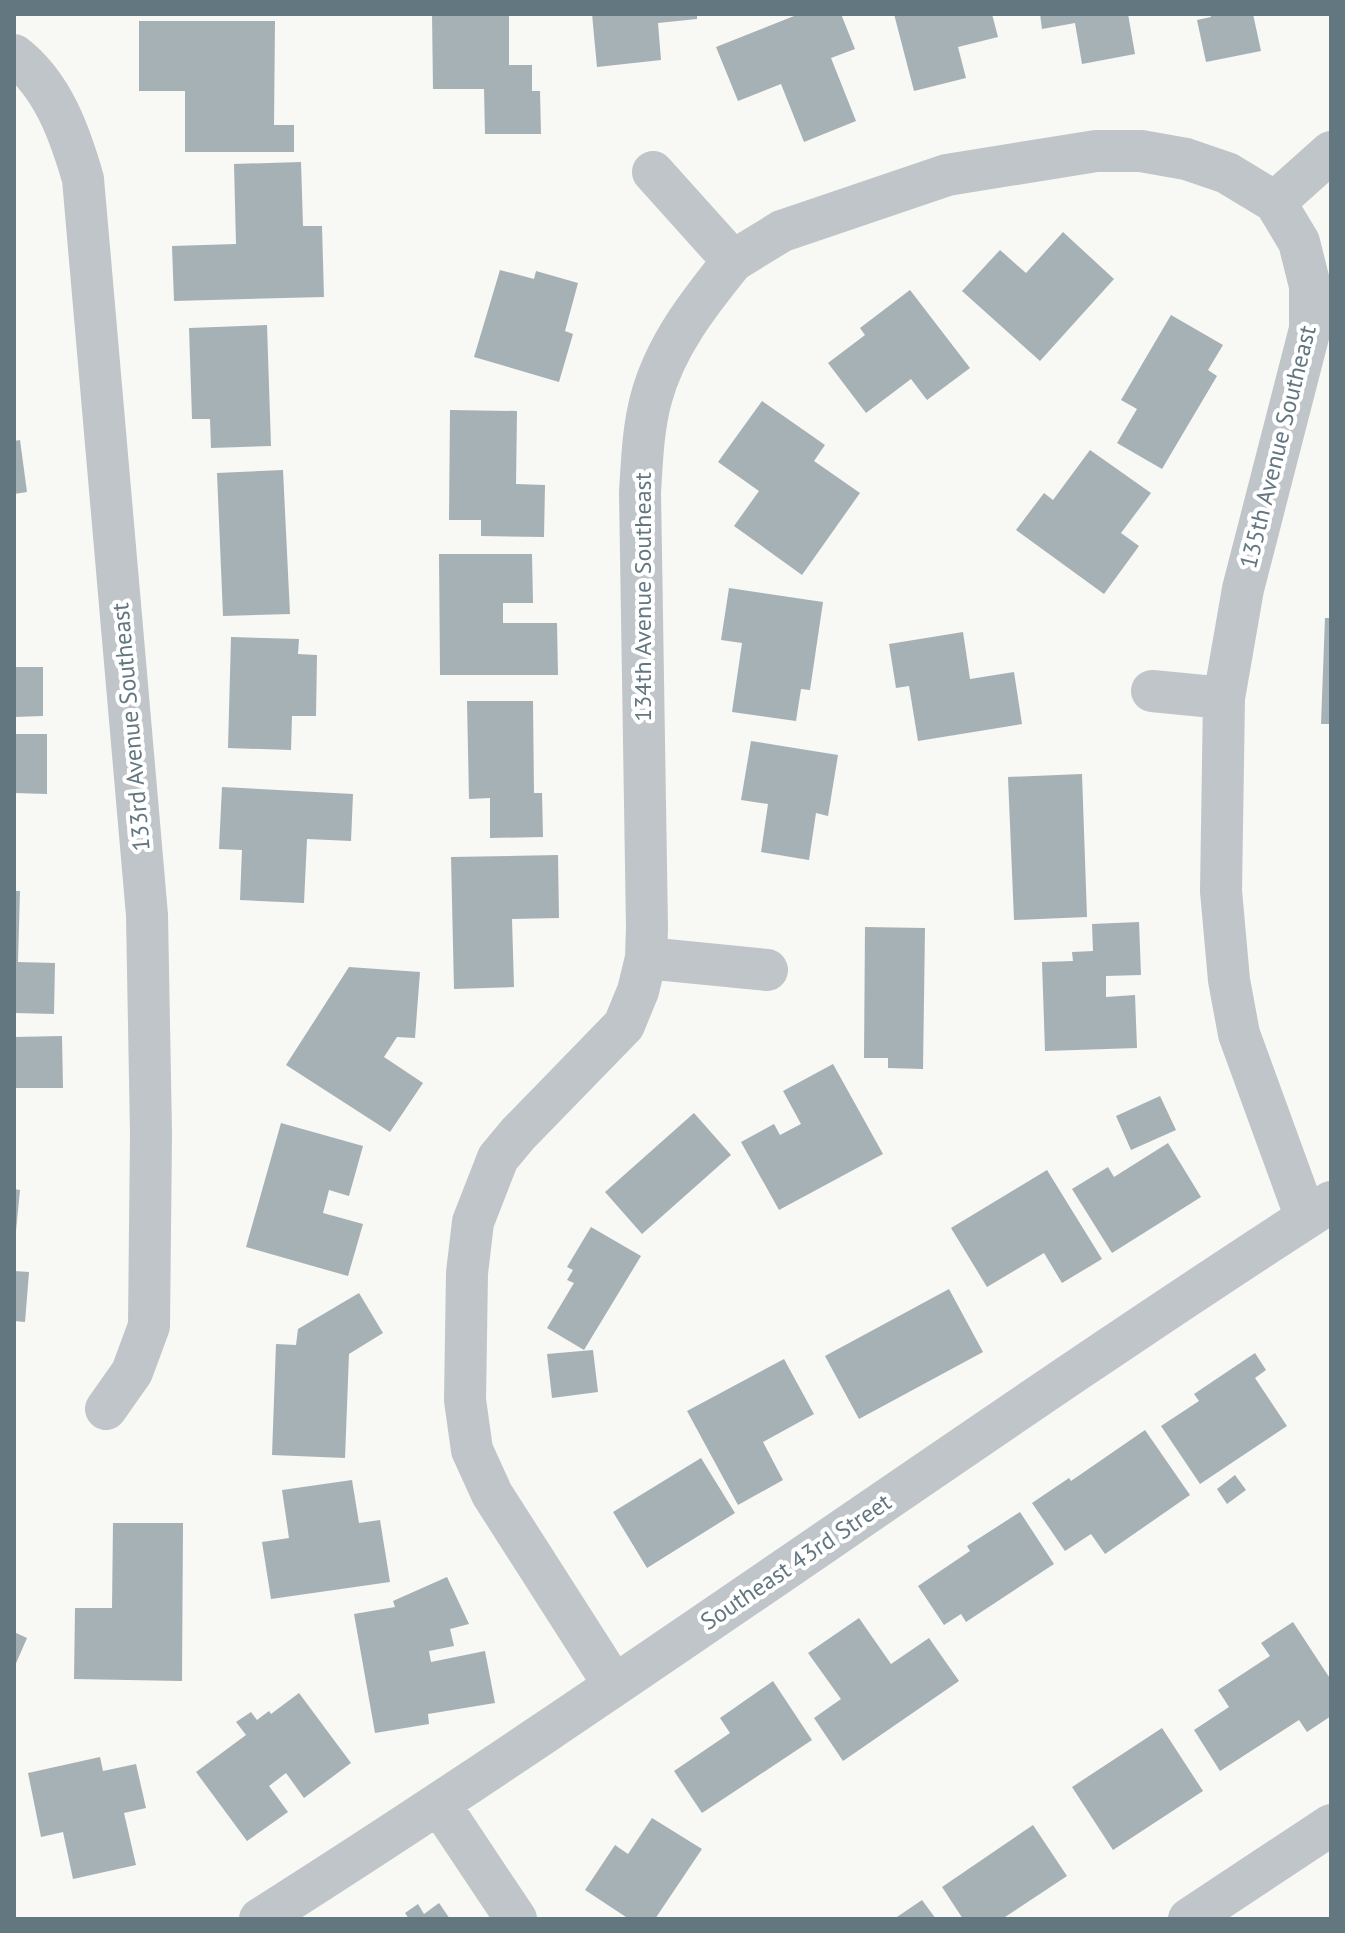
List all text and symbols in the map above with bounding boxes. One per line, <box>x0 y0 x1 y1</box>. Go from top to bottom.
street label: 135th Avenue Southeast <box>1232 322 1323 572</box>
street label: 134th Avenue Southeast <box>627 472 658 722</box>
street label: 133rd Avenue Southeast <box>104 601 157 853</box>
street label: Southeast 43rd Street <box>694 1486 897 1637</box>

